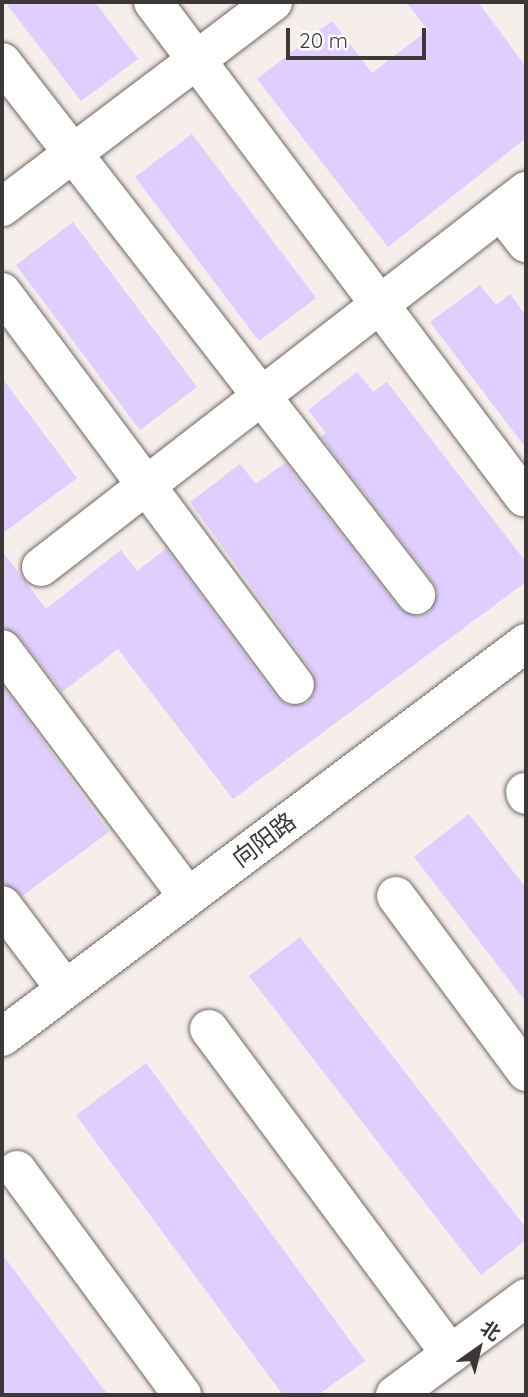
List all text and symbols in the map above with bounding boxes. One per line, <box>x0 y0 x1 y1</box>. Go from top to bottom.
scale bar <box>290 14 430 58</box>
text: 20 m <box>299 27 348 53</box>
street label: 向阳路 <box>227 807 301 873</box>
north arrow <box>444 1313 514 1383</box>
text: 北 <box>476 1315 505 1346</box>

